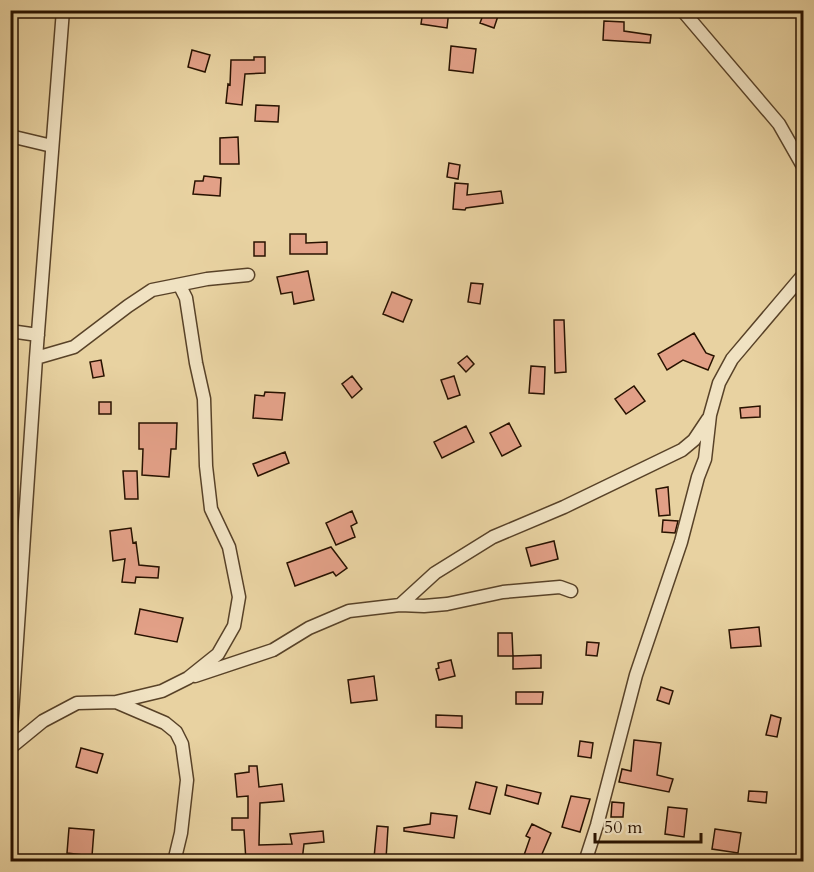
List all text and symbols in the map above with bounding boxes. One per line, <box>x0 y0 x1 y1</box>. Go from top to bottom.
scale bar <box>595 806 702 844</box>
text: 50 m <box>604 815 643 840</box>

